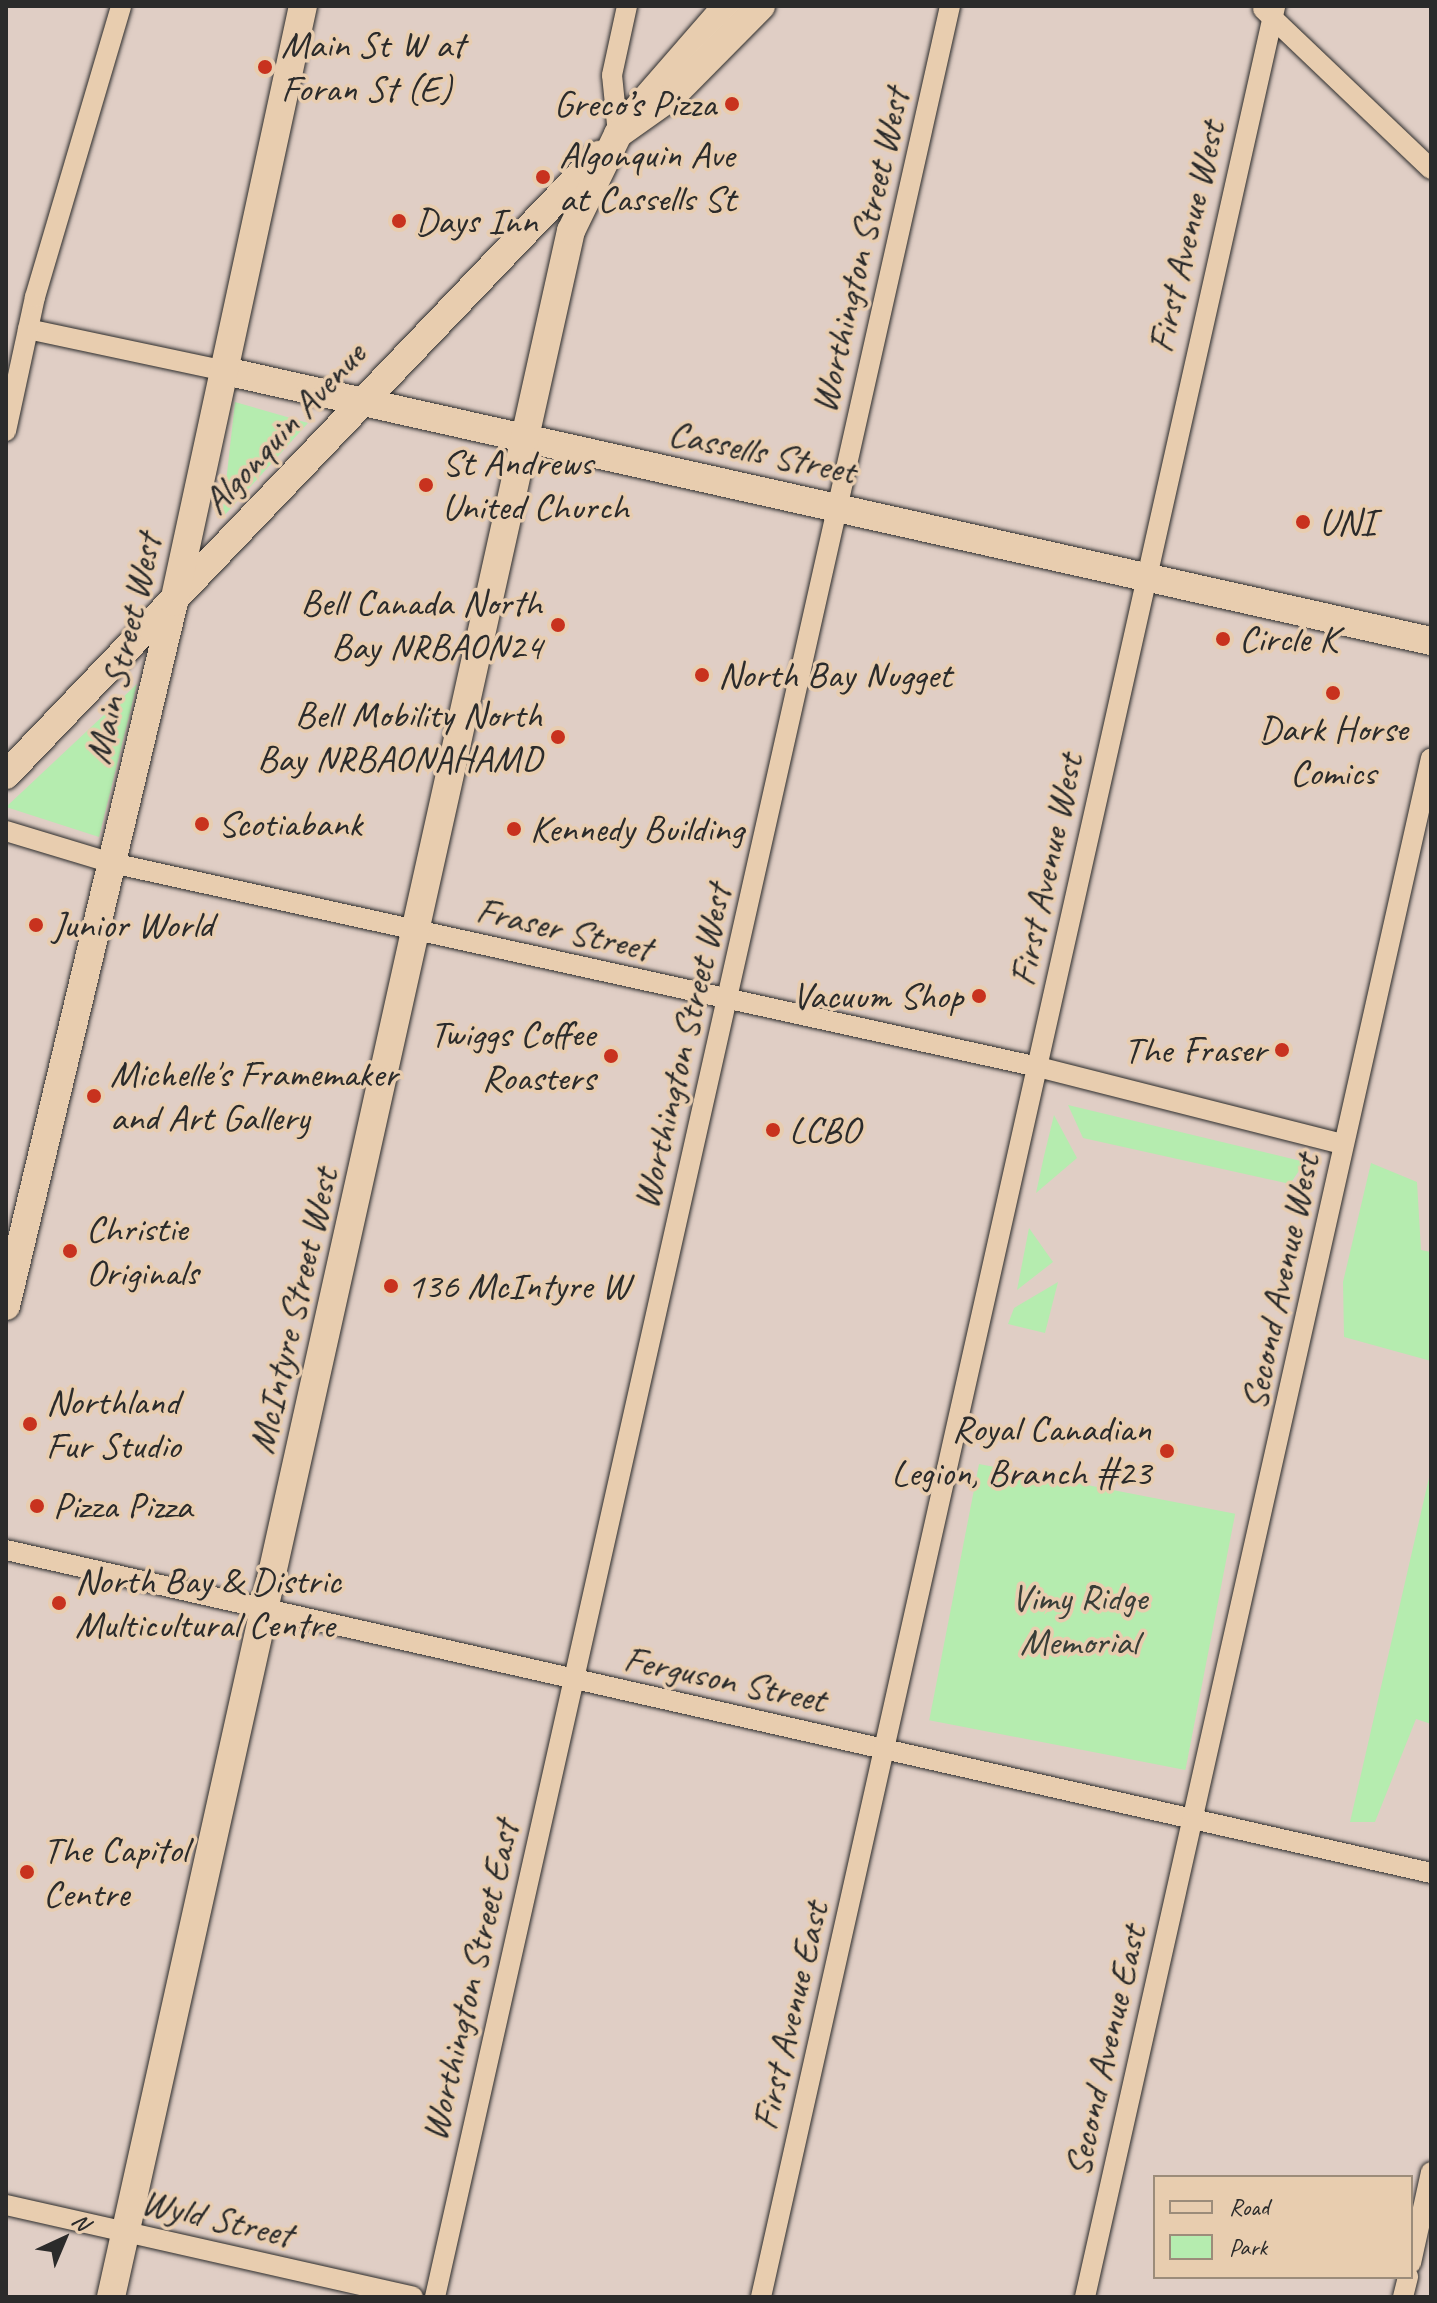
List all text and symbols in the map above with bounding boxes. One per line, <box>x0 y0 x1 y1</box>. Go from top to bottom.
place label: Main St W at Foran St (E) <box>281 22 465 112</box>
marker: Main St W at Foran St (E) <box>256 58 274 76</box>
place label: Greco’s Pizza <box>554 81 716 127</box>
street label: Worthington Street West <box>800 84 920 418</box>
marker: Greco’s Pizza <box>723 95 741 113</box>
street label: First Avenue West <box>1137 117 1235 357</box>
place label: Algonquin Ave at Cassells St <box>559 132 737 222</box>
marker: Algonquin Ave at Cassells St <box>534 168 552 186</box>
place label: Days Inn <box>415 198 537 244</box>
marker: Days Inn <box>390 212 408 230</box>
street label: Algonquin Avenue <box>193 333 375 523</box>
street label: Cassells Street <box>664 410 860 494</box>
place label: St Andrews United Church <box>442 440 629 530</box>
marker: St Andrews United Church <box>417 476 435 494</box>
place label: UNI <box>1319 499 1375 545</box>
marker: UNI <box>1294 513 1312 531</box>
street label: Main Street West <box>74 529 172 769</box>
place label: Bell Canada North Bay NRBAON24 <box>301 580 542 670</box>
marker: Bell Canada North Bay NRBAON24 <box>549 616 567 634</box>
place label: Circle K <box>1239 616 1338 662</box>
marker: Circle K <box>1214 630 1232 648</box>
place label: North Bay Nugget <box>718 652 953 698</box>
marker: North Bay Nugget <box>693 666 711 684</box>
marker: Dark Horse Comics <box>1324 684 1342 702</box>
place label: Bell Mobility North Bay NRBAONAHAMD <box>255 692 542 782</box>
place label: Dark Horse Comics <box>1258 706 1408 796</box>
marker: Bell Mobility North Bay NRBAONAHAMD <box>549 728 567 746</box>
street label: First Avenue West <box>999 750 1093 990</box>
place label: Scotiabank <box>218 801 362 847</box>
place label: Kennedy Building <box>530 806 743 852</box>
marker: Scotiabank <box>193 815 211 833</box>
marker: Kennedy Building <box>505 820 523 838</box>
street label: Worthington Street West <box>622 880 742 1214</box>
street label: Fraser Street <box>472 887 656 971</box>
place label: Junior World <box>52 902 213 948</box>
marker: Junior World <box>27 916 45 934</box>
place label: Vacuum Shop <box>791 973 963 1019</box>
marker: Vacuum Shop <box>970 987 988 1005</box>
place label: Twiggs Coffee Roasters <box>430 1011 595 1100</box>
place label: The Fraser <box>1123 1027 1266 1073</box>
marker: The Fraser <box>1273 1041 1291 1059</box>
marker: Twiggs Coffee Roasters <box>602 1047 620 1065</box>
place label: Michelle's Framemaker and Art Gallery <box>110 1051 399 1140</box>
marker: Michelle's Framemaker and Art Gallery <box>85 1087 103 1105</box>
place label: LCBO <box>789 1107 860 1153</box>
marker: LCBO <box>764 1121 782 1139</box>
street label: Second Avenue West <box>1231 1150 1329 1414</box>
street label: McIntyre Street West <box>238 1164 348 1458</box>
place label: Christie Originals <box>86 1206 198 1296</box>
marker: Christie Originals <box>61 1242 79 1260</box>
place label: 136 McIntyre W <box>407 1263 629 1309</box>
marker: 136 McIntyre W <box>382 1277 400 1295</box>
place label: Northland Fur Studio <box>46 1379 181 1468</box>
place label: Royal Canadian Legion, Branch #23 <box>891 1406 1151 1496</box>
marker: Northland Fur Studio <box>21 1415 39 1433</box>
marker: Royal Canadian Legion, Branch #23 <box>1158 1442 1176 1460</box>
place label: Pizza Pizza <box>53 1483 191 1529</box>
marker: Pizza Pizza <box>28 1497 46 1515</box>
place label: North Bay & Distric Multicultural Centre <box>75 1558 342 1648</box>
park label: Vimy Ridge Memorial <box>1010 1575 1148 1664</box>
marker: North Bay & Distric Multicultural Centre <box>50 1594 68 1612</box>
street label: Ferguson Street <box>620 1635 830 1723</box>
street label: Worthington Street East <box>411 1816 529 2146</box>
place label: The Capitol Centre <box>43 1827 189 1916</box>
marker: The Capitol Centre <box>18 1863 36 1881</box>
street label: First Avenue East <box>742 1898 838 2134</box>
street label: Second Avenue East <box>1054 1921 1156 2181</box>
legend <box>1153 2175 1413 2279</box>
street label: Wyld Street <box>137 2178 297 2258</box>
text: Road <box>1229 2192 1269 2222</box>
north arrow <box>24 2199 104 2279</box>
text: N <box>66 2207 95 2237</box>
text: Park <box>1229 2232 1267 2262</box>

